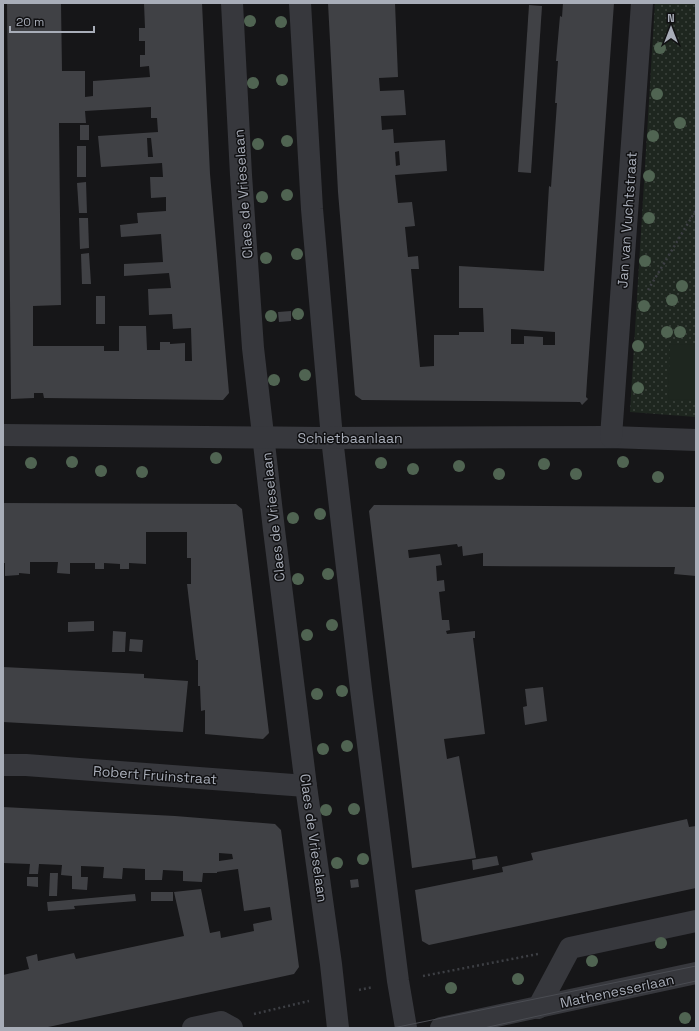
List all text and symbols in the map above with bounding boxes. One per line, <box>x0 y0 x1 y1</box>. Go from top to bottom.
scale bar <box>10 8 94 34</box>
north arrow <box>651 8 691 48</box>
text: N <box>667 11 675 25</box>
text: 20 m <box>16 14 44 30</box>
street label: Claes de Vrieselaan <box>230 129 256 259</box>
street label: Jan van Vuchtstraat <box>613 151 641 289</box>
street label: Schietbaanlaan <box>297 429 403 447</box>
street label: Claes de Vrieselaan <box>257 452 289 582</box>
street label: Robert Fruinstraat <box>92 762 218 788</box>
street label: Claes de Vrieselaan <box>296 773 332 903</box>
street label: Mathenesserlaan <box>558 970 676 1012</box>

